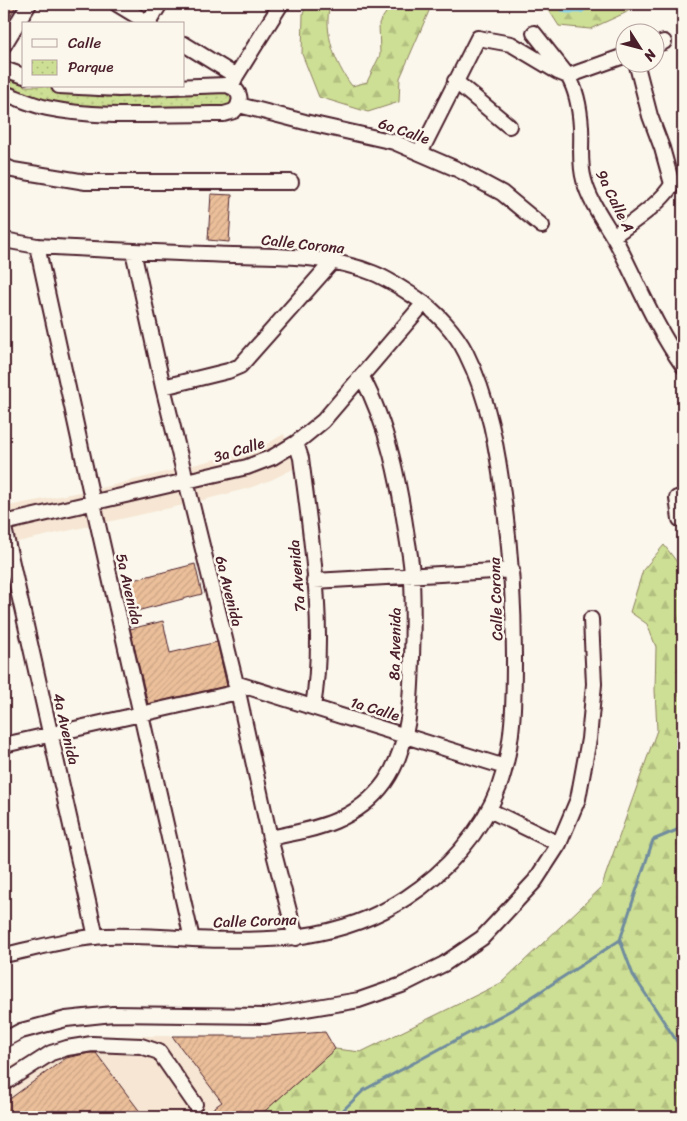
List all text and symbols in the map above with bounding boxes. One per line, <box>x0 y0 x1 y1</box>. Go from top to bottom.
legend <box>22 22 185 88</box>
north arrow <box>614 22 664 72</box>
text: Calle <box>68 30 101 56</box>
text: N <box>637 43 664 67</box>
text: Parque <box>68 54 113 80</box>
street label: 6a Calle <box>375 110 433 152</box>
street label: 9a Calle A <box>589 165 641 237</box>
street label: Calle Corona <box>260 227 346 261</box>
street label: 3a Calle <box>210 430 268 470</box>
street label: 7a Avenida <box>281 538 313 613</box>
street label: 5a Avenida <box>108 551 150 628</box>
street label: 6a Avenida <box>208 553 250 630</box>
street label: Calle Corona <box>482 556 510 641</box>
street label: 8a Avenida <box>381 607 409 681</box>
street label: 1a Calle <box>347 689 403 729</box>
street label: 4a Avenida <box>45 691 87 768</box>
street label: Calle Corona <box>213 907 298 935</box>

